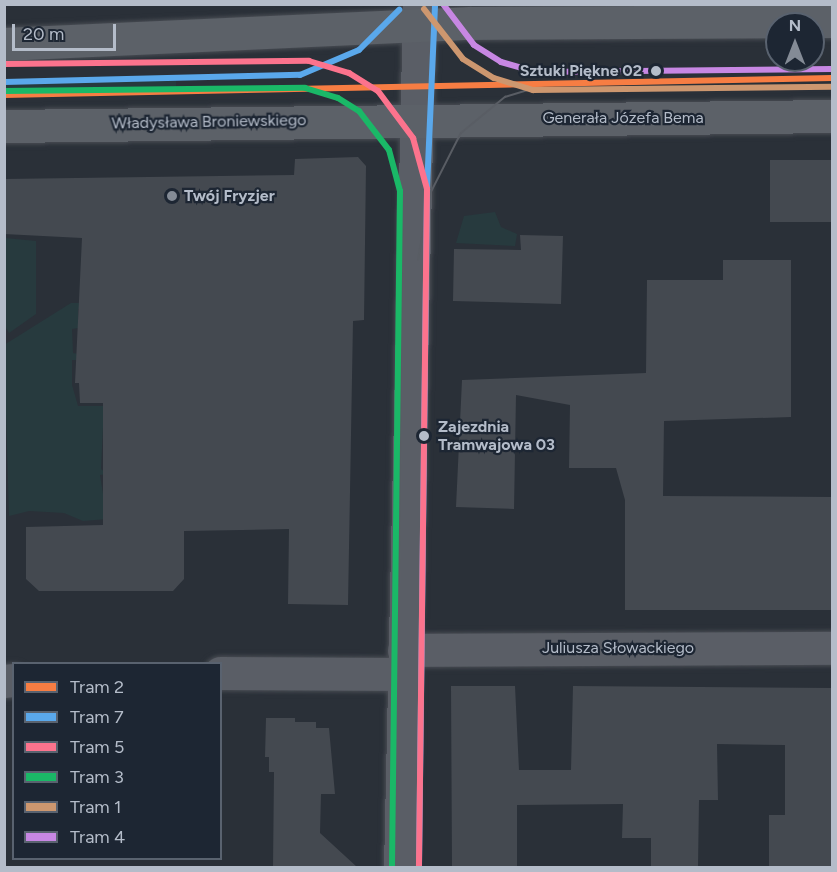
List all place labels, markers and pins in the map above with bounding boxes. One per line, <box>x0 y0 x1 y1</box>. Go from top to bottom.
place label: Sztuki Piękne 02 <box>520 61 642 81</box>
marker: Sztuki Piękne 02 <box>647 62 665 80</box>
place label: Twój Fryzjer <box>184 186 275 206</box>
marker: Twój Fryzjer <box>165 189 179 203</box>
place label: Zajezdnia Tramwajowa 03 <box>438 417 555 455</box>
marker: Zajezdnia Tramwajowa 03 <box>415 427 433 445</box>

